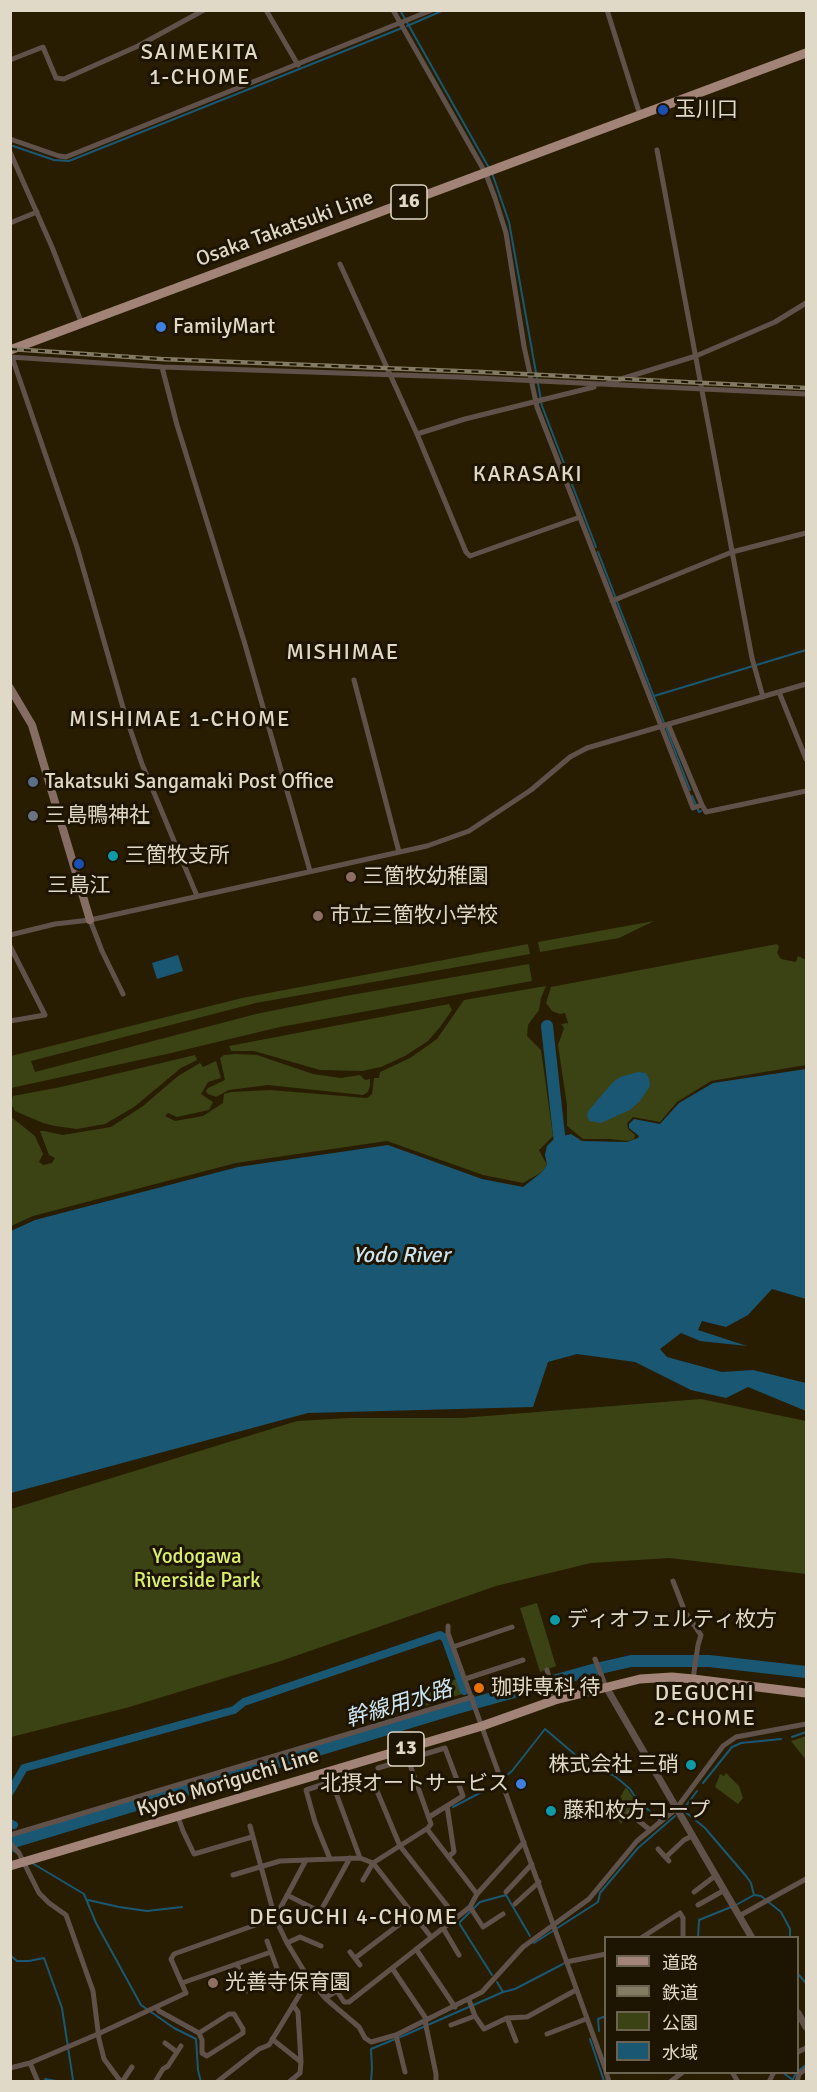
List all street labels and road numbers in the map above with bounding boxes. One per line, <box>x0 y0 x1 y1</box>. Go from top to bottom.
street label: Osaka Takatsuki Line <box>193 185 377 273</box>
road number: 16 <box>391 185 427 219</box>
road number: 13 <box>388 1732 424 1766</box>
street label: Kyoto Moriguchi Line <box>134 1743 322 1823</box>

